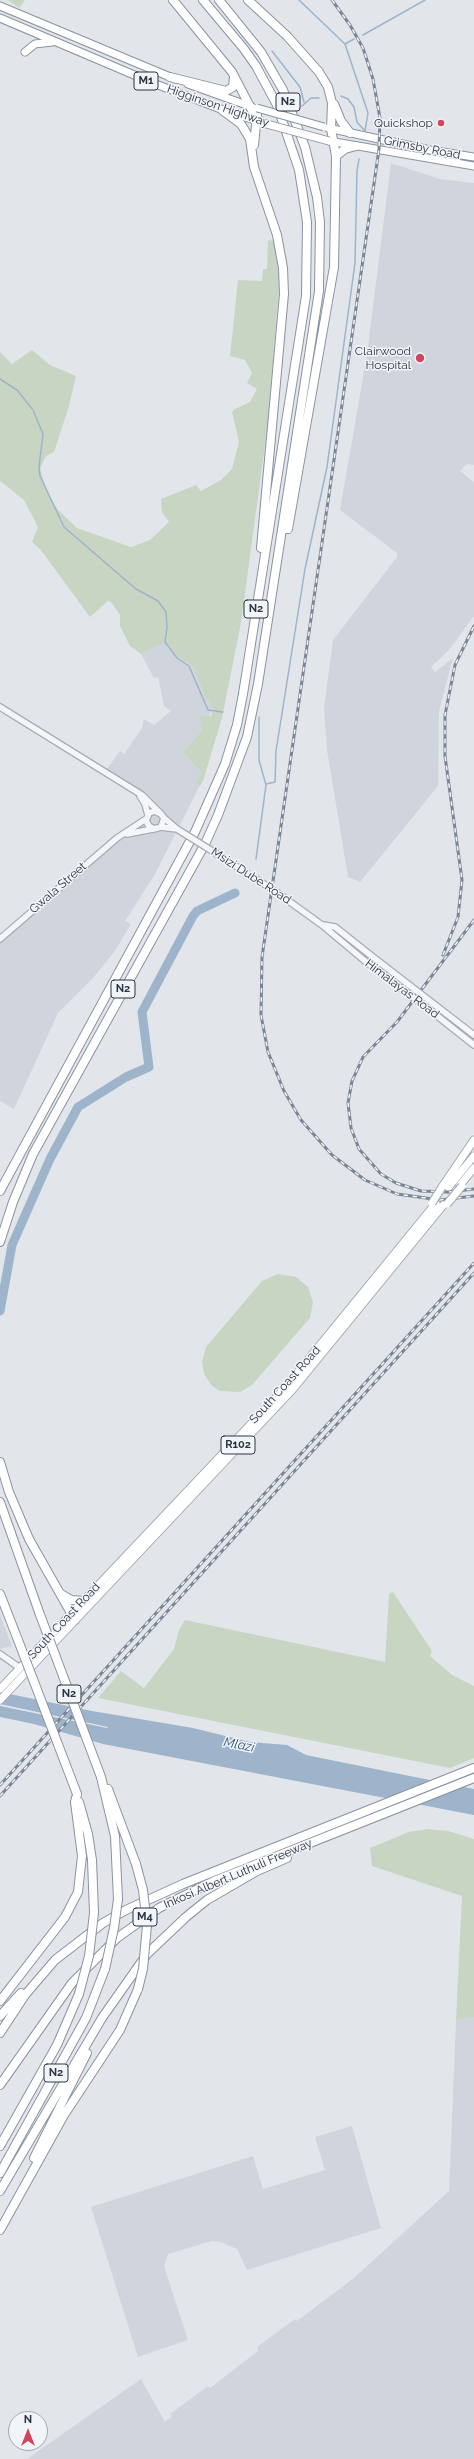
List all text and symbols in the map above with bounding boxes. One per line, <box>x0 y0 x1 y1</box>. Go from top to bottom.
road number: M1 <box>134 72 158 90</box>
street label: Higginson Highway <box>165 82 271 130</box>
road number: N2 <box>276 93 300 111</box>
place label: Quickshop <box>374 116 433 130</box>
marker: Quickshop <box>436 118 446 128</box>
street label: Grimsby Road <box>382 134 462 162</box>
place label: Clairwood Hospital <box>355 344 411 372</box>
marker: Clairwood Hospital <box>414 352 426 364</box>
road number: N2 <box>244 600 268 618</box>
street label: Msizi Dube Road <box>208 845 294 907</box>
street label: Gwala Street <box>27 859 89 917</box>
street label: Himalayas Road <box>362 956 442 1022</box>
road number: N2 <box>111 980 135 998</box>
street label: South Coast Road <box>246 1343 324 1427</box>
road number: R102 <box>221 1436 255 1454</box>
street label: South Coast Road <box>25 1580 103 1662</box>
road number: N2 <box>57 1685 81 1703</box>
water label: Mlazi <box>222 1734 256 1756</box>
street label: Inkosi Albert Luthuli Freeway <box>162 1836 314 1912</box>
road number: M4 <box>133 1908 157 1926</box>
road number: N2 <box>44 2064 68 2082</box>
north arrow <box>8 2411 48 2451</box>
text: N <box>24 2413 32 2426</box>

